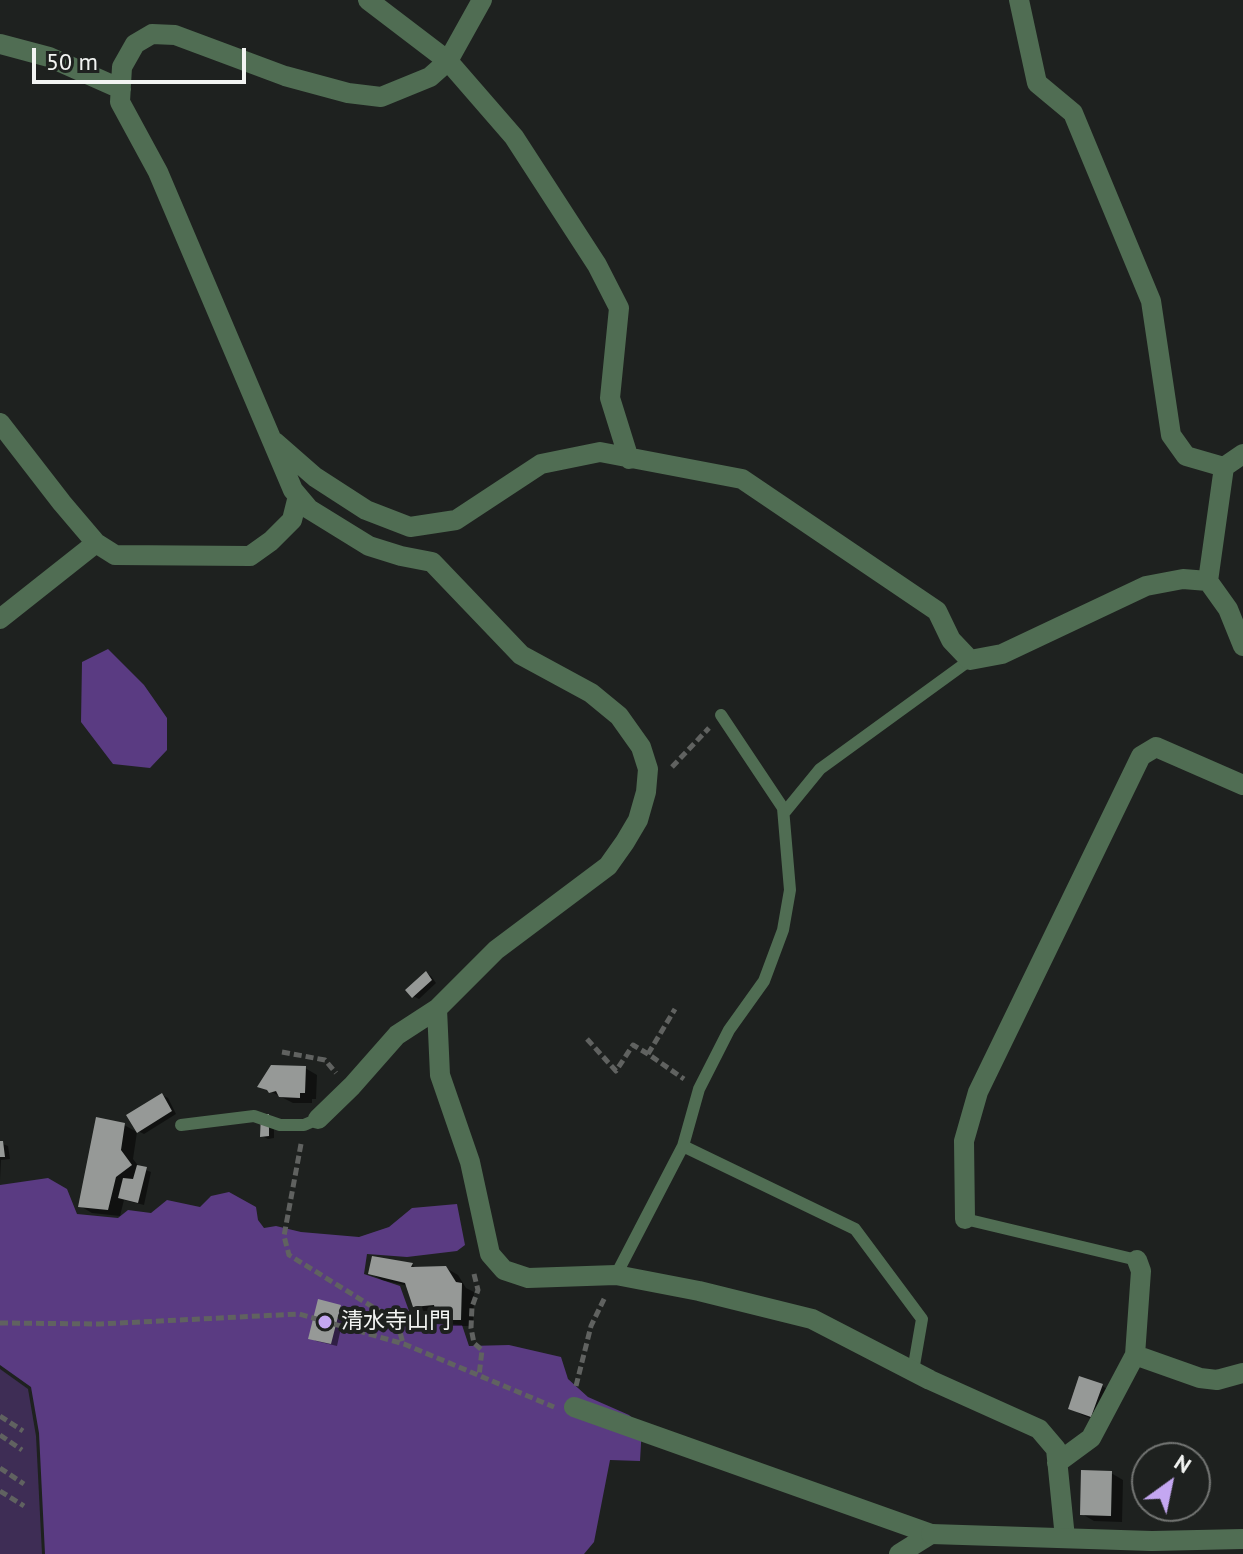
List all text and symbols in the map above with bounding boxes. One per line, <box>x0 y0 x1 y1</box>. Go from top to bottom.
scale bar <box>36 32 250 82</box>
text: 50 m <box>46 46 98 77</box>
place label: 清水寺山門 <box>341 1309 451 1335</box>
marker: 清水寺山門 <box>316 1313 334 1331</box>
north arrow <box>1131 1442 1211 1522</box>
text: N <box>1169 1448 1197 1479</box>

